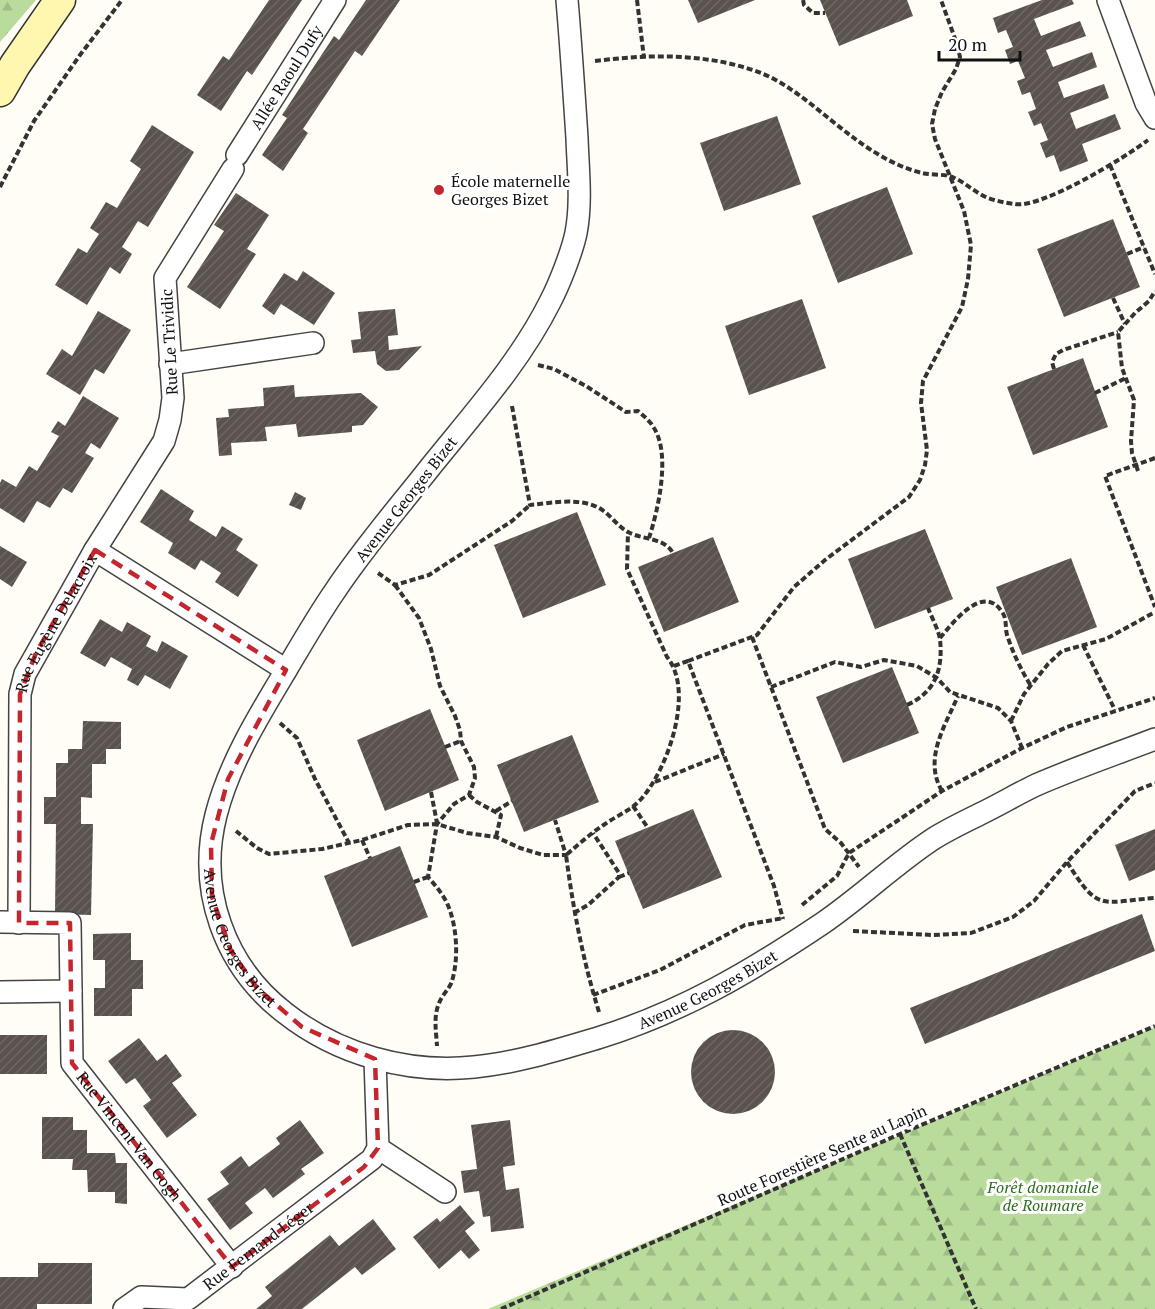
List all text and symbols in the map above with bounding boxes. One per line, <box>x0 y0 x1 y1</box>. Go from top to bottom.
street label: Allée Raoul Dufy <box>245 20 328 134</box>
scale bar <box>939 24 1020 62</box>
text: 20 m <box>948 32 988 56</box>
place label: École maternelle Georges Bizet <box>451 170 570 210</box>
marker: École maternelle Georges Bizet <box>432 183 446 197</box>
street label: Rue Le Trividic <box>155 288 183 396</box>
street label: Avenue Georges Bizet <box>350 432 462 566</box>
street label: Rue Eugène Delacroix <box>10 548 102 695</box>
street label: Avenue Georges Bizet <box>199 868 282 1012</box>
street label: Avenue Georges Bizet <box>635 944 782 1034</box>
street label: Rue Vincent Van Gogh <box>72 1067 188 1206</box>
street label: Route Forestière Sente au Lapin <box>714 1099 930 1211</box>
park label: Forêt domaniale de Roumare <box>987 1176 1099 1216</box>
street label: Rue Fernand Léger <box>198 1196 319 1295</box>

